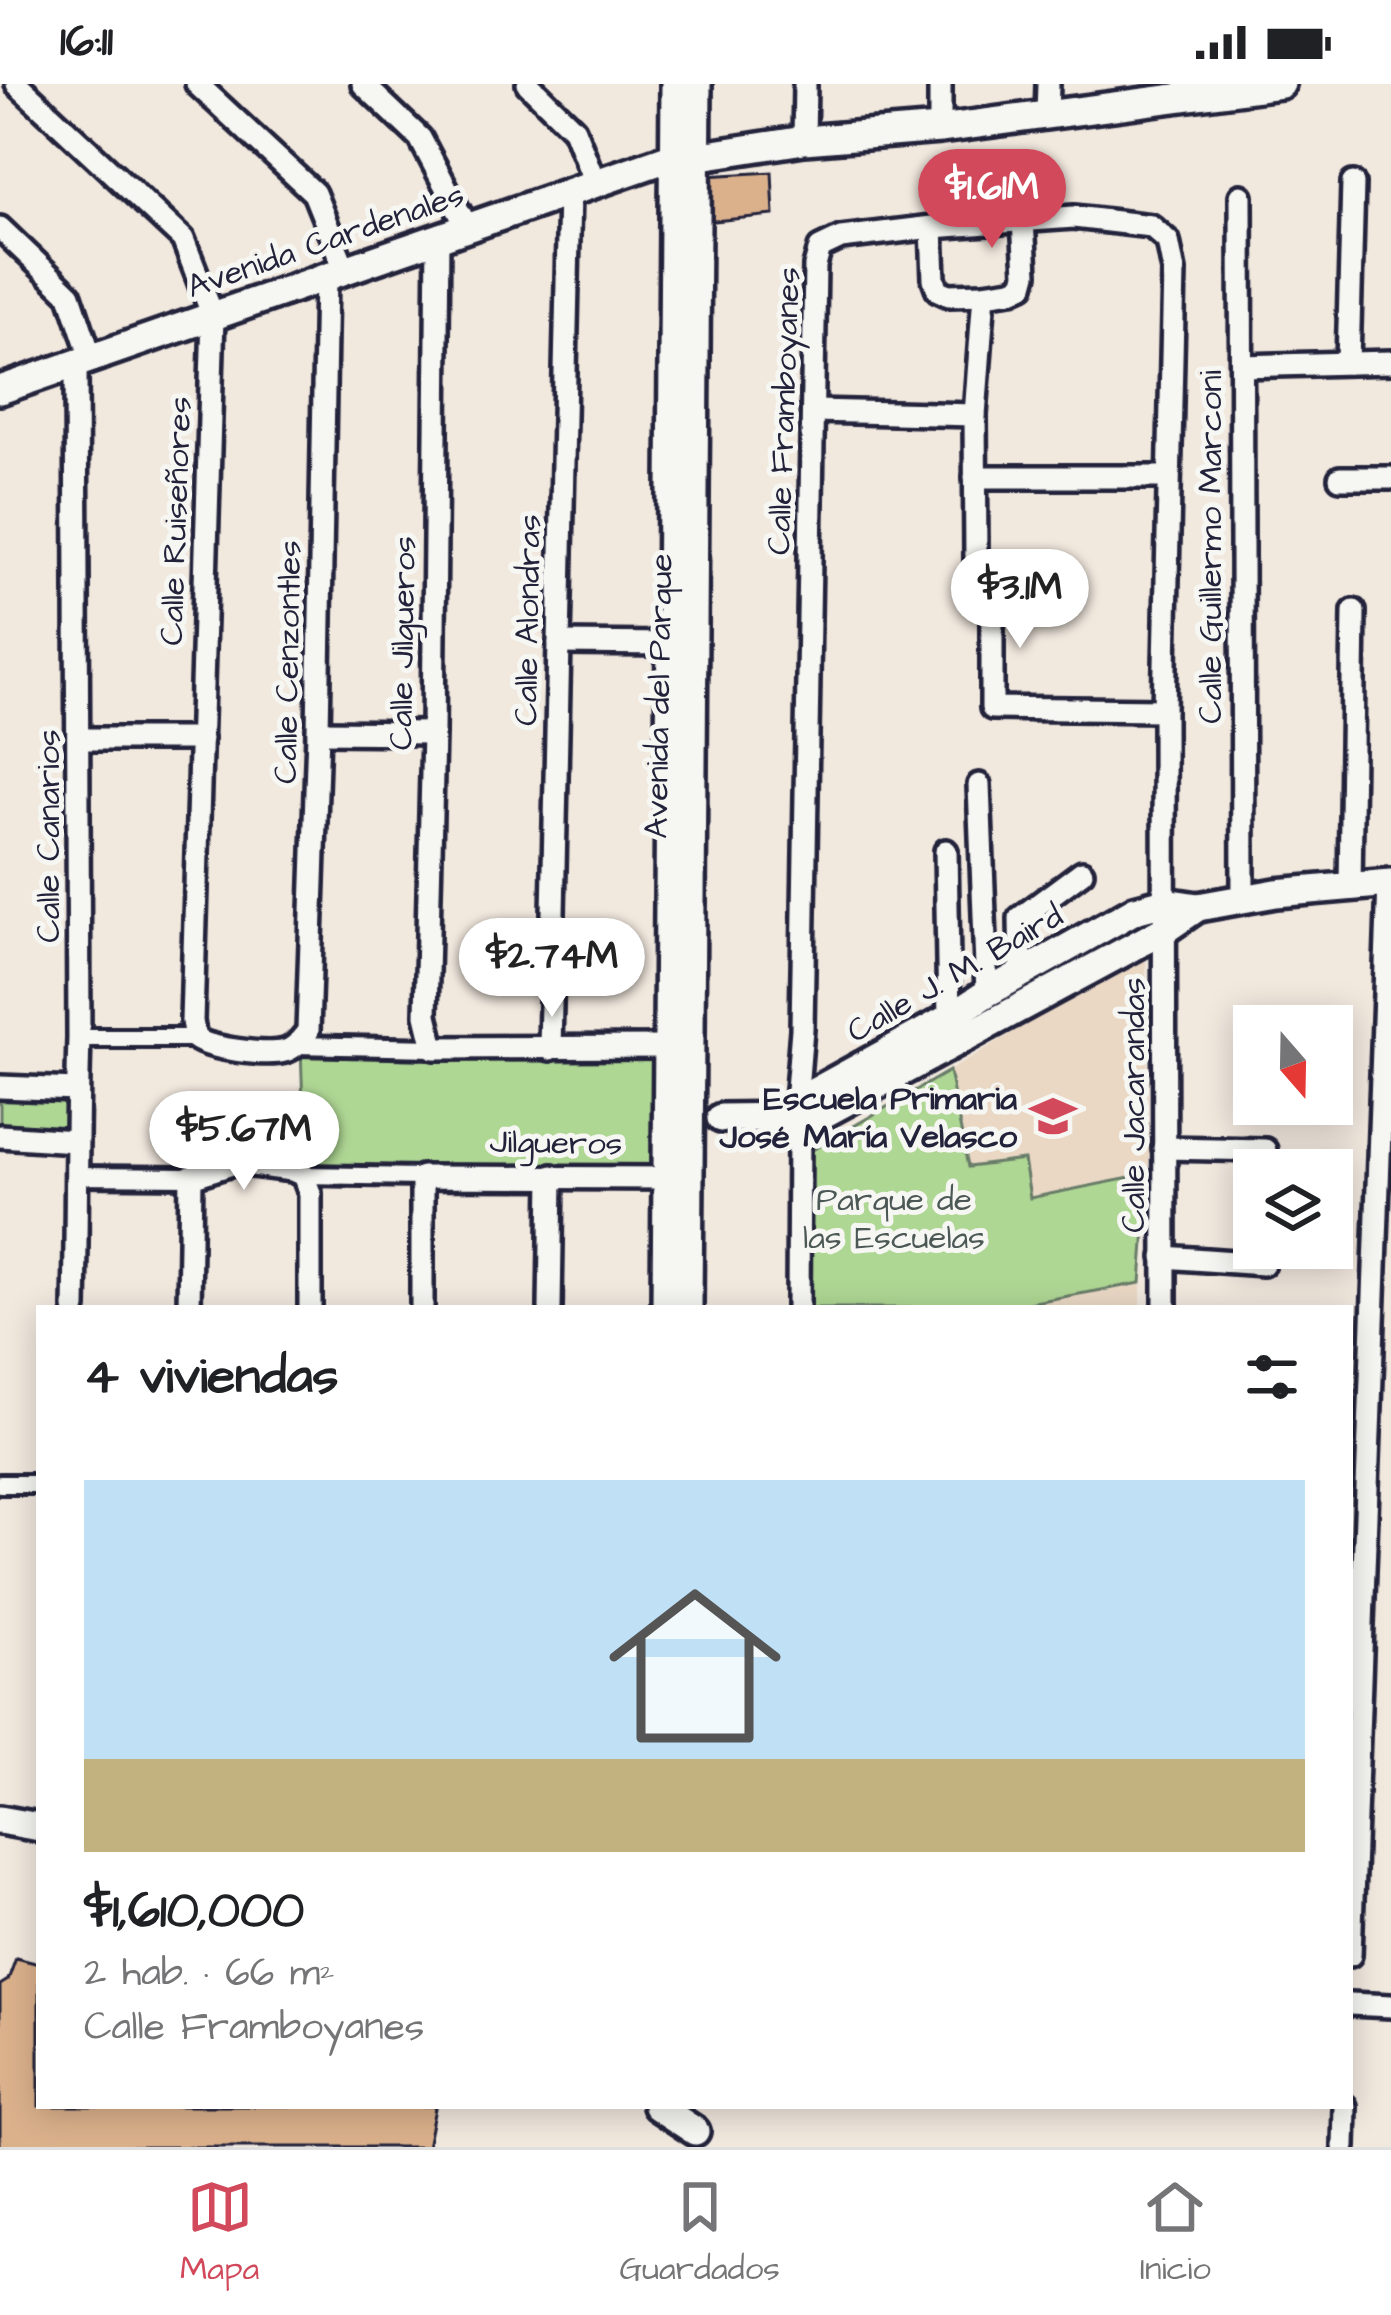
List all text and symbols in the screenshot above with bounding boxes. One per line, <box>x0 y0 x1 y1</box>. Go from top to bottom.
text: 16:11 <box>60 11 113 73</box>
pin: $1.61M <box>894 149 1090 251</box>
text: $1.61M <box>945 161 1039 215</box>
street label: Avenida Cardenales <box>181 172 471 310</box>
street label: Calle Framboyanes <box>756 266 813 556</box>
street label: Calle Guillermo Marconi <box>1188 370 1234 724</box>
street label: Calle Ruiseñores <box>149 396 203 646</box>
street label: Calle Alondras <box>503 514 553 726</box>
street label: Calle Jilgueros <box>378 536 430 751</box>
street label: Calle Cenzontles <box>263 540 313 784</box>
pin: $3.1M <box>936 549 1104 651</box>
street label: Avenida del Parque <box>634 553 684 839</box>
text: $3.1M <box>978 561 1062 615</box>
street label: Calle Canarios <box>26 729 72 943</box>
street label: Calle J. M. Baird <box>839 893 1072 1054</box>
pin: $2.74M <box>454 918 650 1020</box>
text: $2.74M <box>486 930 618 984</box>
street label: Calle Jacarandas <box>1111 977 1157 1233</box>
north arrow <box>1233 1005 1353 1125</box>
map controls <box>1233 1005 1353 1269</box>
place label: Escuela Primaria José María Velasco <box>719 1076 1017 1160</box>
pin: $5.67M <box>146 1091 342 1193</box>
school or university icon: Escuela Primaria José María Velasco <box>1028 1091 1078 1141</box>
text: $5.67M <box>176 1103 312 1157</box>
street label: Jilgueros <box>489 1119 623 1169</box>
button: layers <box>1233 1149 1353 1269</box>
park label: Parque de las Escuelas <box>803 1177 985 1261</box>
text: 4 viviendas <box>84 1342 338 1413</box>
icon: filters <box>1239 1344 1305 1410</box>
icon: home <box>587 1558 803 1774</box>
text: $1,610,000 <box>84 1876 304 1947</box>
text: 2 hab. · 66 m² <box>84 1947 335 2001</box>
text: Calle Framboyanes <box>84 2001 424 2055</box>
tab: Mapa <box>180 2174 259 2292</box>
tab: Guardados <box>619 2174 780 2292</box>
tab: Inicio <box>1140 2174 1211 2292</box>

